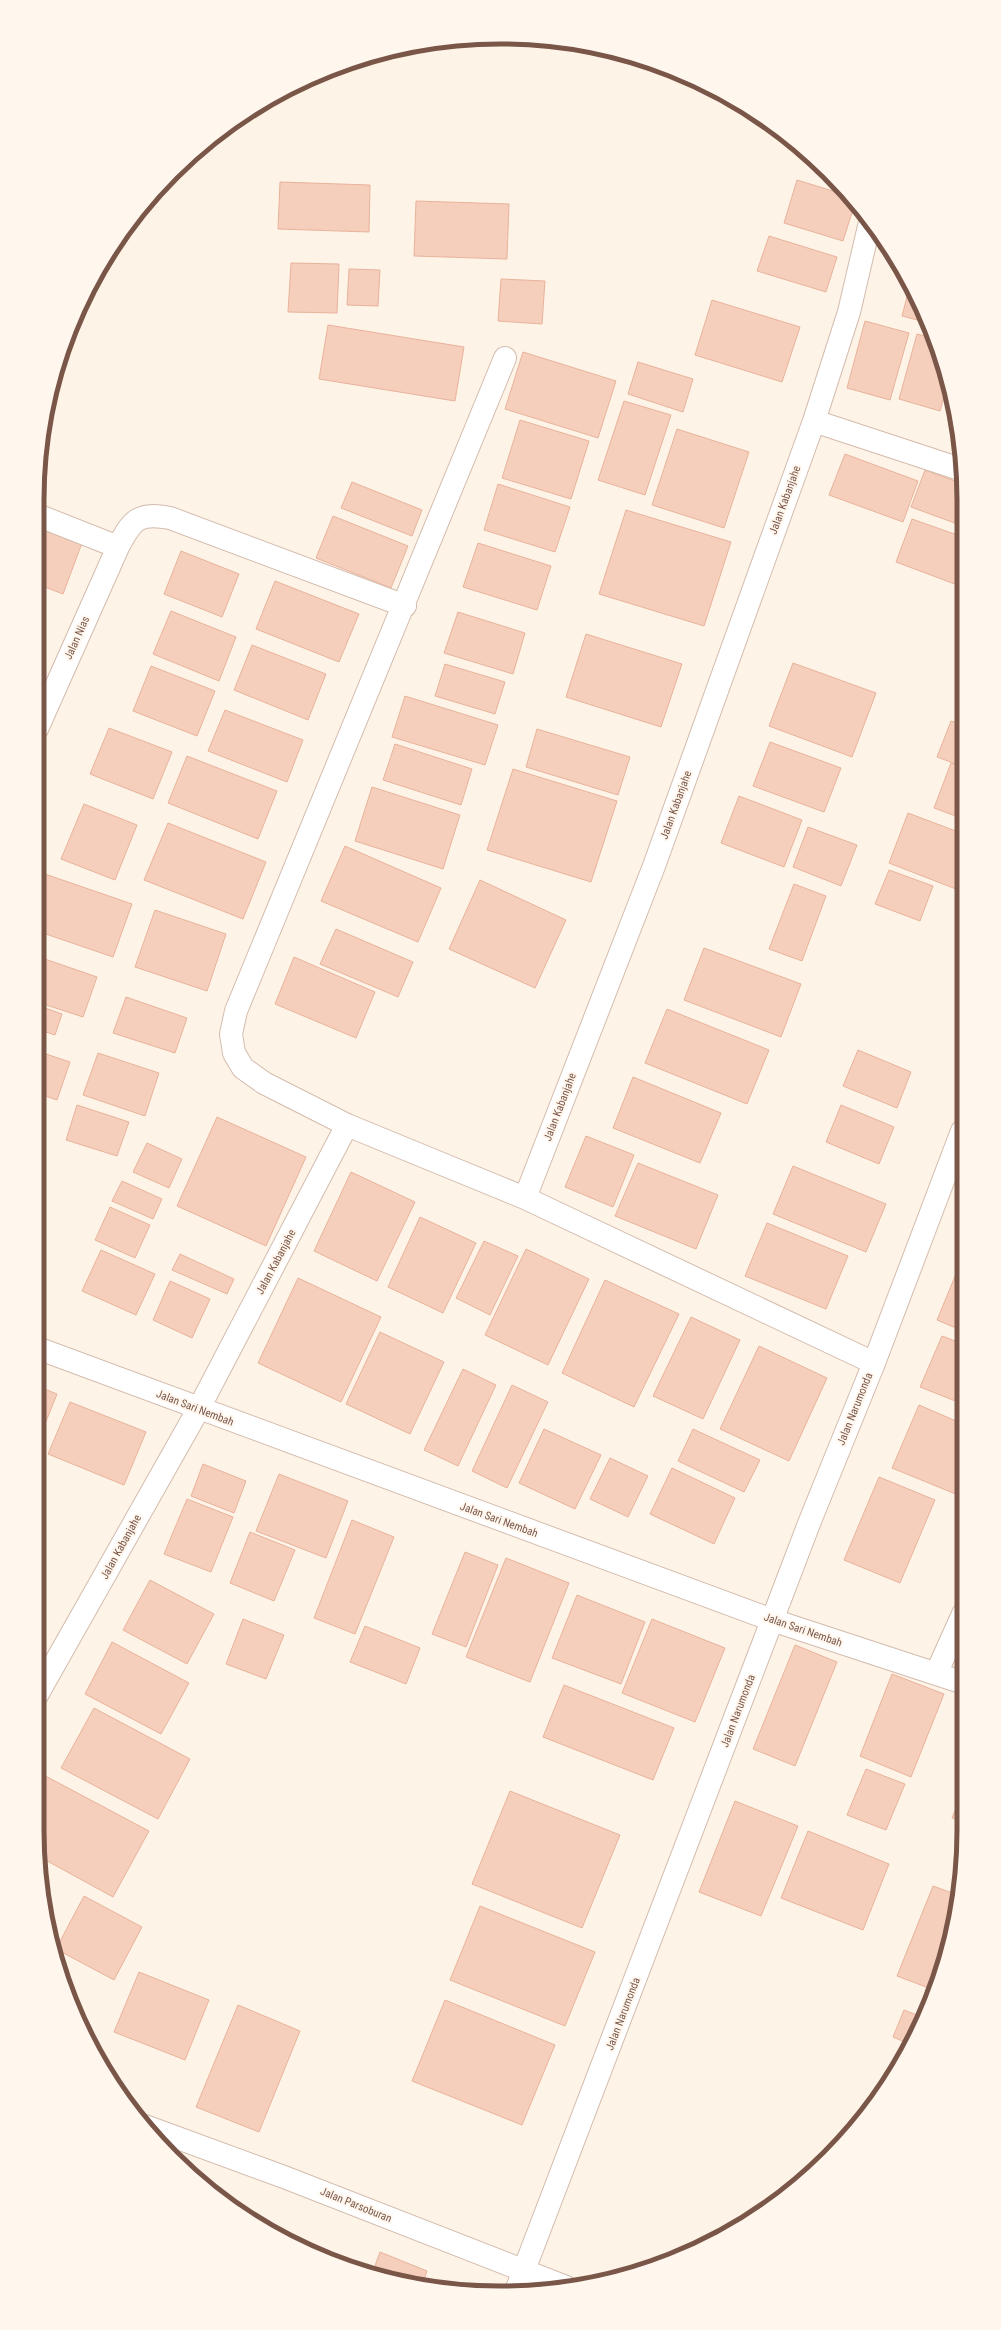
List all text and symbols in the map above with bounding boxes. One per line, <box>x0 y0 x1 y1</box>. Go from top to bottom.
street label: Jalan Kabanjahe <box>767 464 803 536</box>
street label: Jalan Nias <box>62 614 92 662</box>
street label: Jalan Kabanjahe <box>658 769 694 841</box>
street label: Jalan Kabanjahe <box>541 1071 579 1143</box>
street label: Jalan Kabanjahe <box>253 1227 299 1297</box>
street label: Jalan Narumonda <box>835 1371 875 1447</box>
street label: Jalan Sari Nembah <box>154 1387 236 1429</box>
street label: Jalan Sari Nembah <box>458 1500 540 1540</box>
street label: Jalan Kabanjahe <box>98 1512 144 1582</box>
street label: Jalan Sari Nembah <box>762 1611 844 1649</box>
street label: Jalan Narumonda <box>718 1673 758 1749</box>
street label: Jalan Narumonda <box>603 1976 643 2052</box>
street label: Jalan Parsoburan <box>318 2185 394 2225</box>

